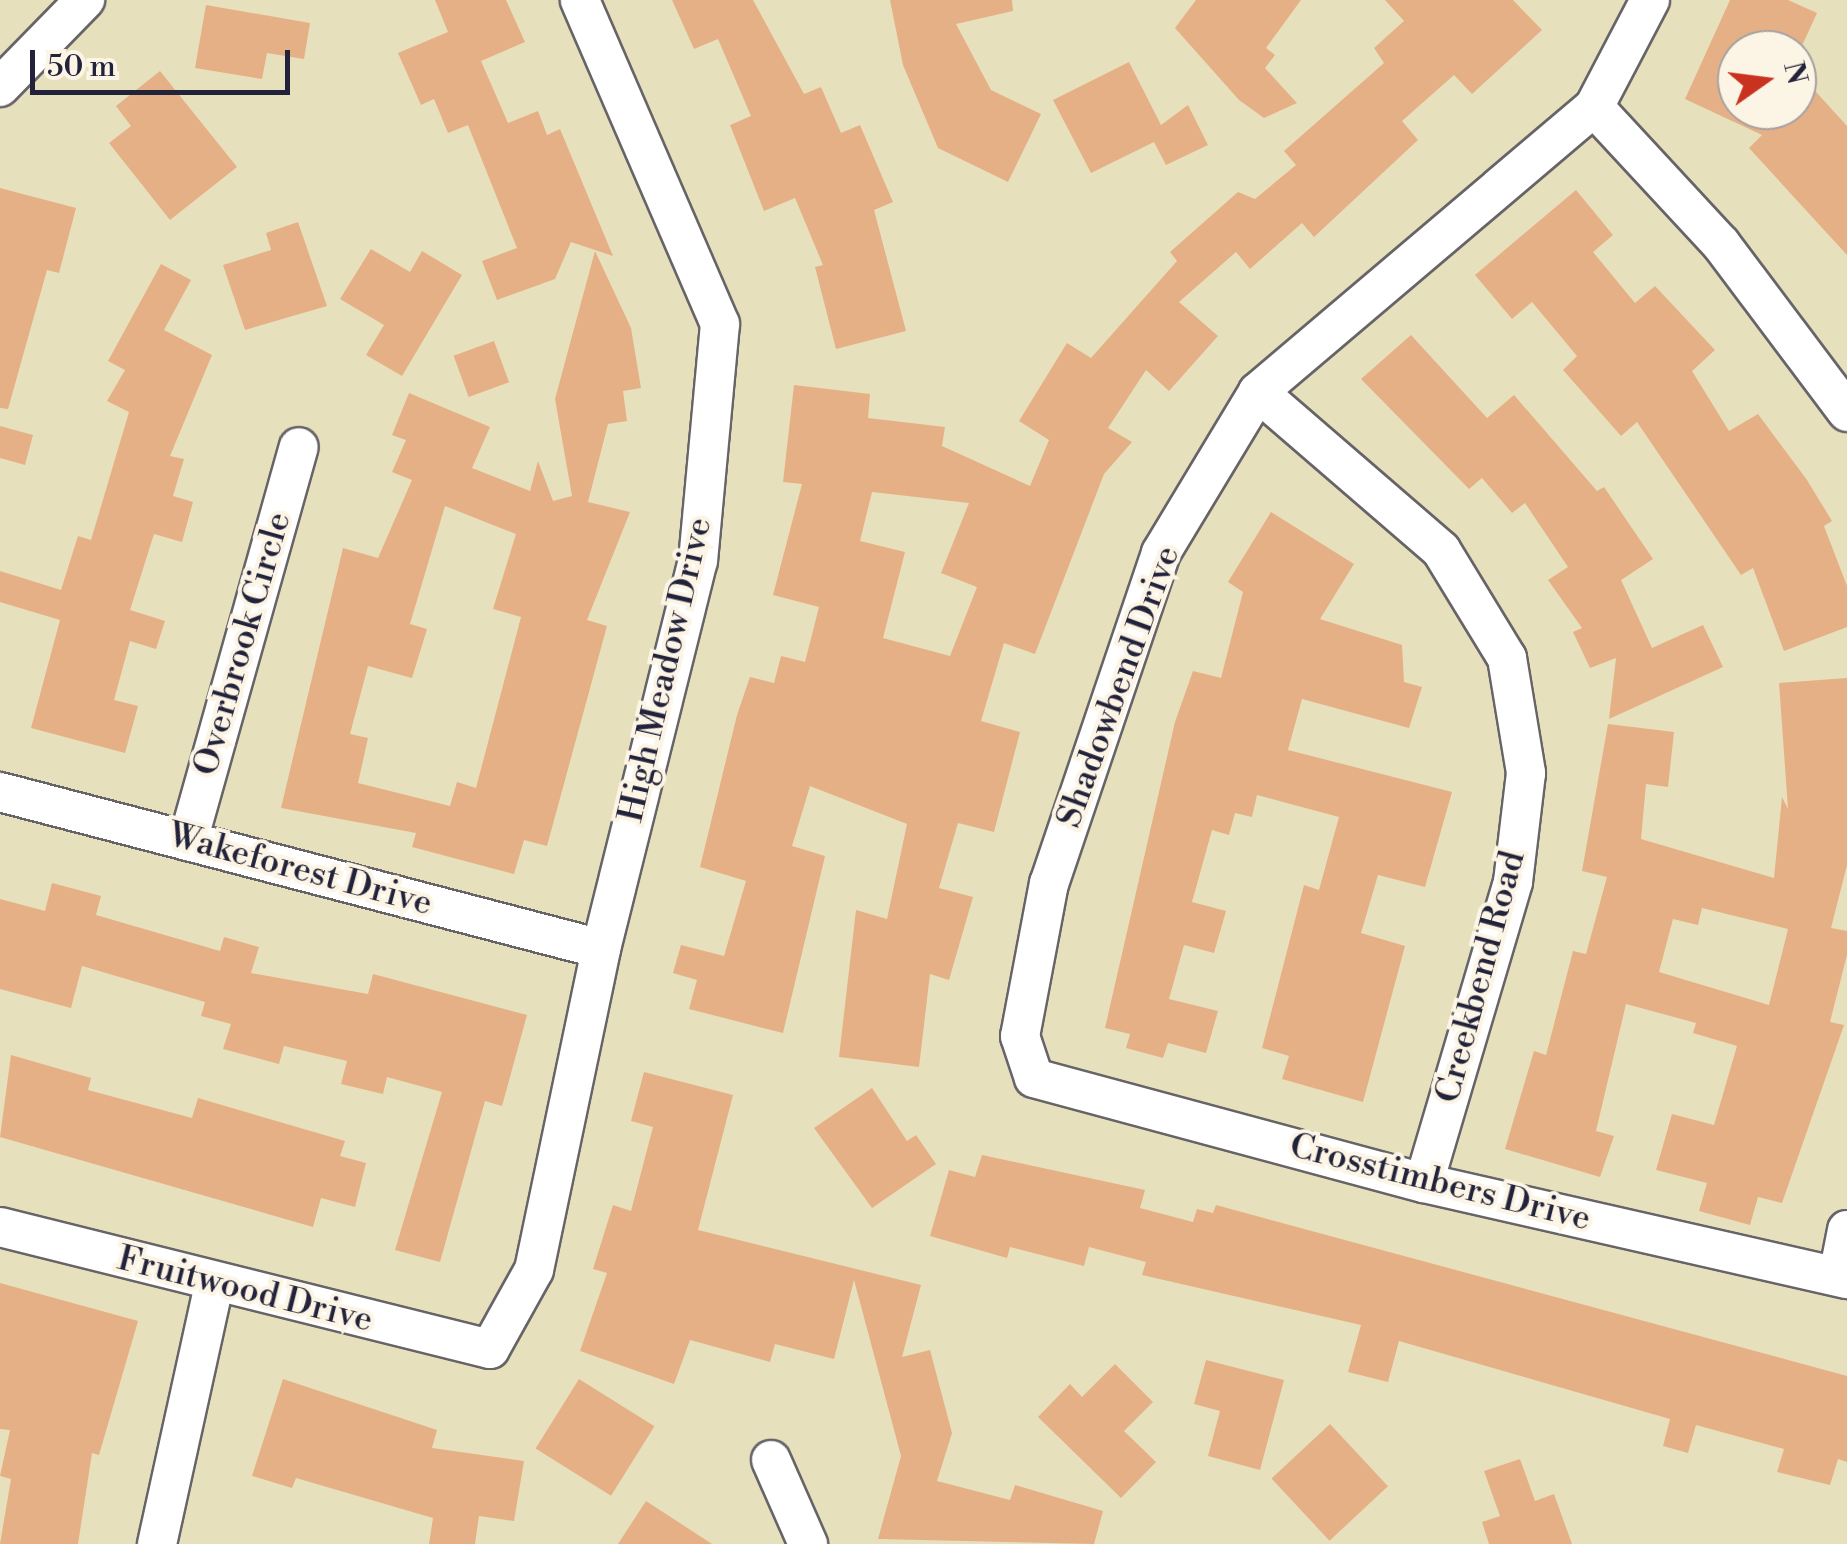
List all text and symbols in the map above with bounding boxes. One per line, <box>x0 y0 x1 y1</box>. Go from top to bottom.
scale bar <box>35 30 295 92</box>
north arrow <box>1717 30 1817 130</box>
text: 50 m <box>47 48 116 86</box>
text: N <box>1775 58 1814 88</box>
street label: Overbrook Circle <box>185 508 301 780</box>
street label: High Meadow Drive <box>611 514 721 826</box>
street label: Shadowbend Drive <box>1049 541 1189 833</box>
street label: Wakeforest Drive <box>164 815 436 925</box>
street label: Creekbend Road <box>1427 846 1535 1108</box>
street label: Crosstimbers Drive <box>1285 1125 1595 1241</box>
street label: Fruitwood Drive <box>113 1238 377 1342</box>

